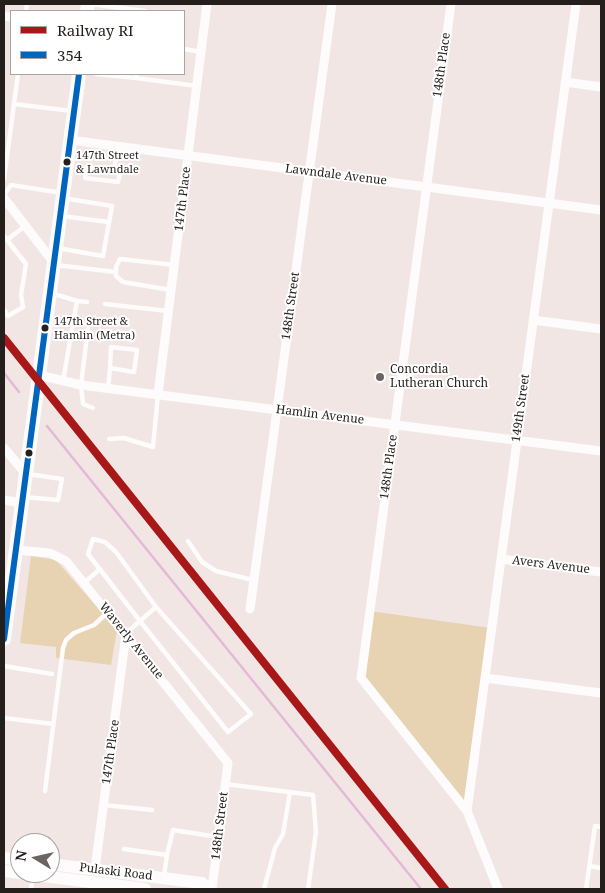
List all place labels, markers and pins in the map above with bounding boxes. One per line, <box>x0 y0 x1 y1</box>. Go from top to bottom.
place label: 147th Street & Lawndale <box>76 149 139 175</box>
marker: 147th Street & Lawndale <box>62 157 72 167</box>
place label: 147th Street & Hamlin (Metra) <box>54 315 135 341</box>
marker: 147th Street & Hamlin (Metra) <box>40 323 50 333</box>
place label: Concordia Lutheran Church <box>390 363 488 391</box>
marker: Concordia Lutheran Church <box>374 371 386 383</box>
unlabelled marker <box>24 448 34 458</box>

